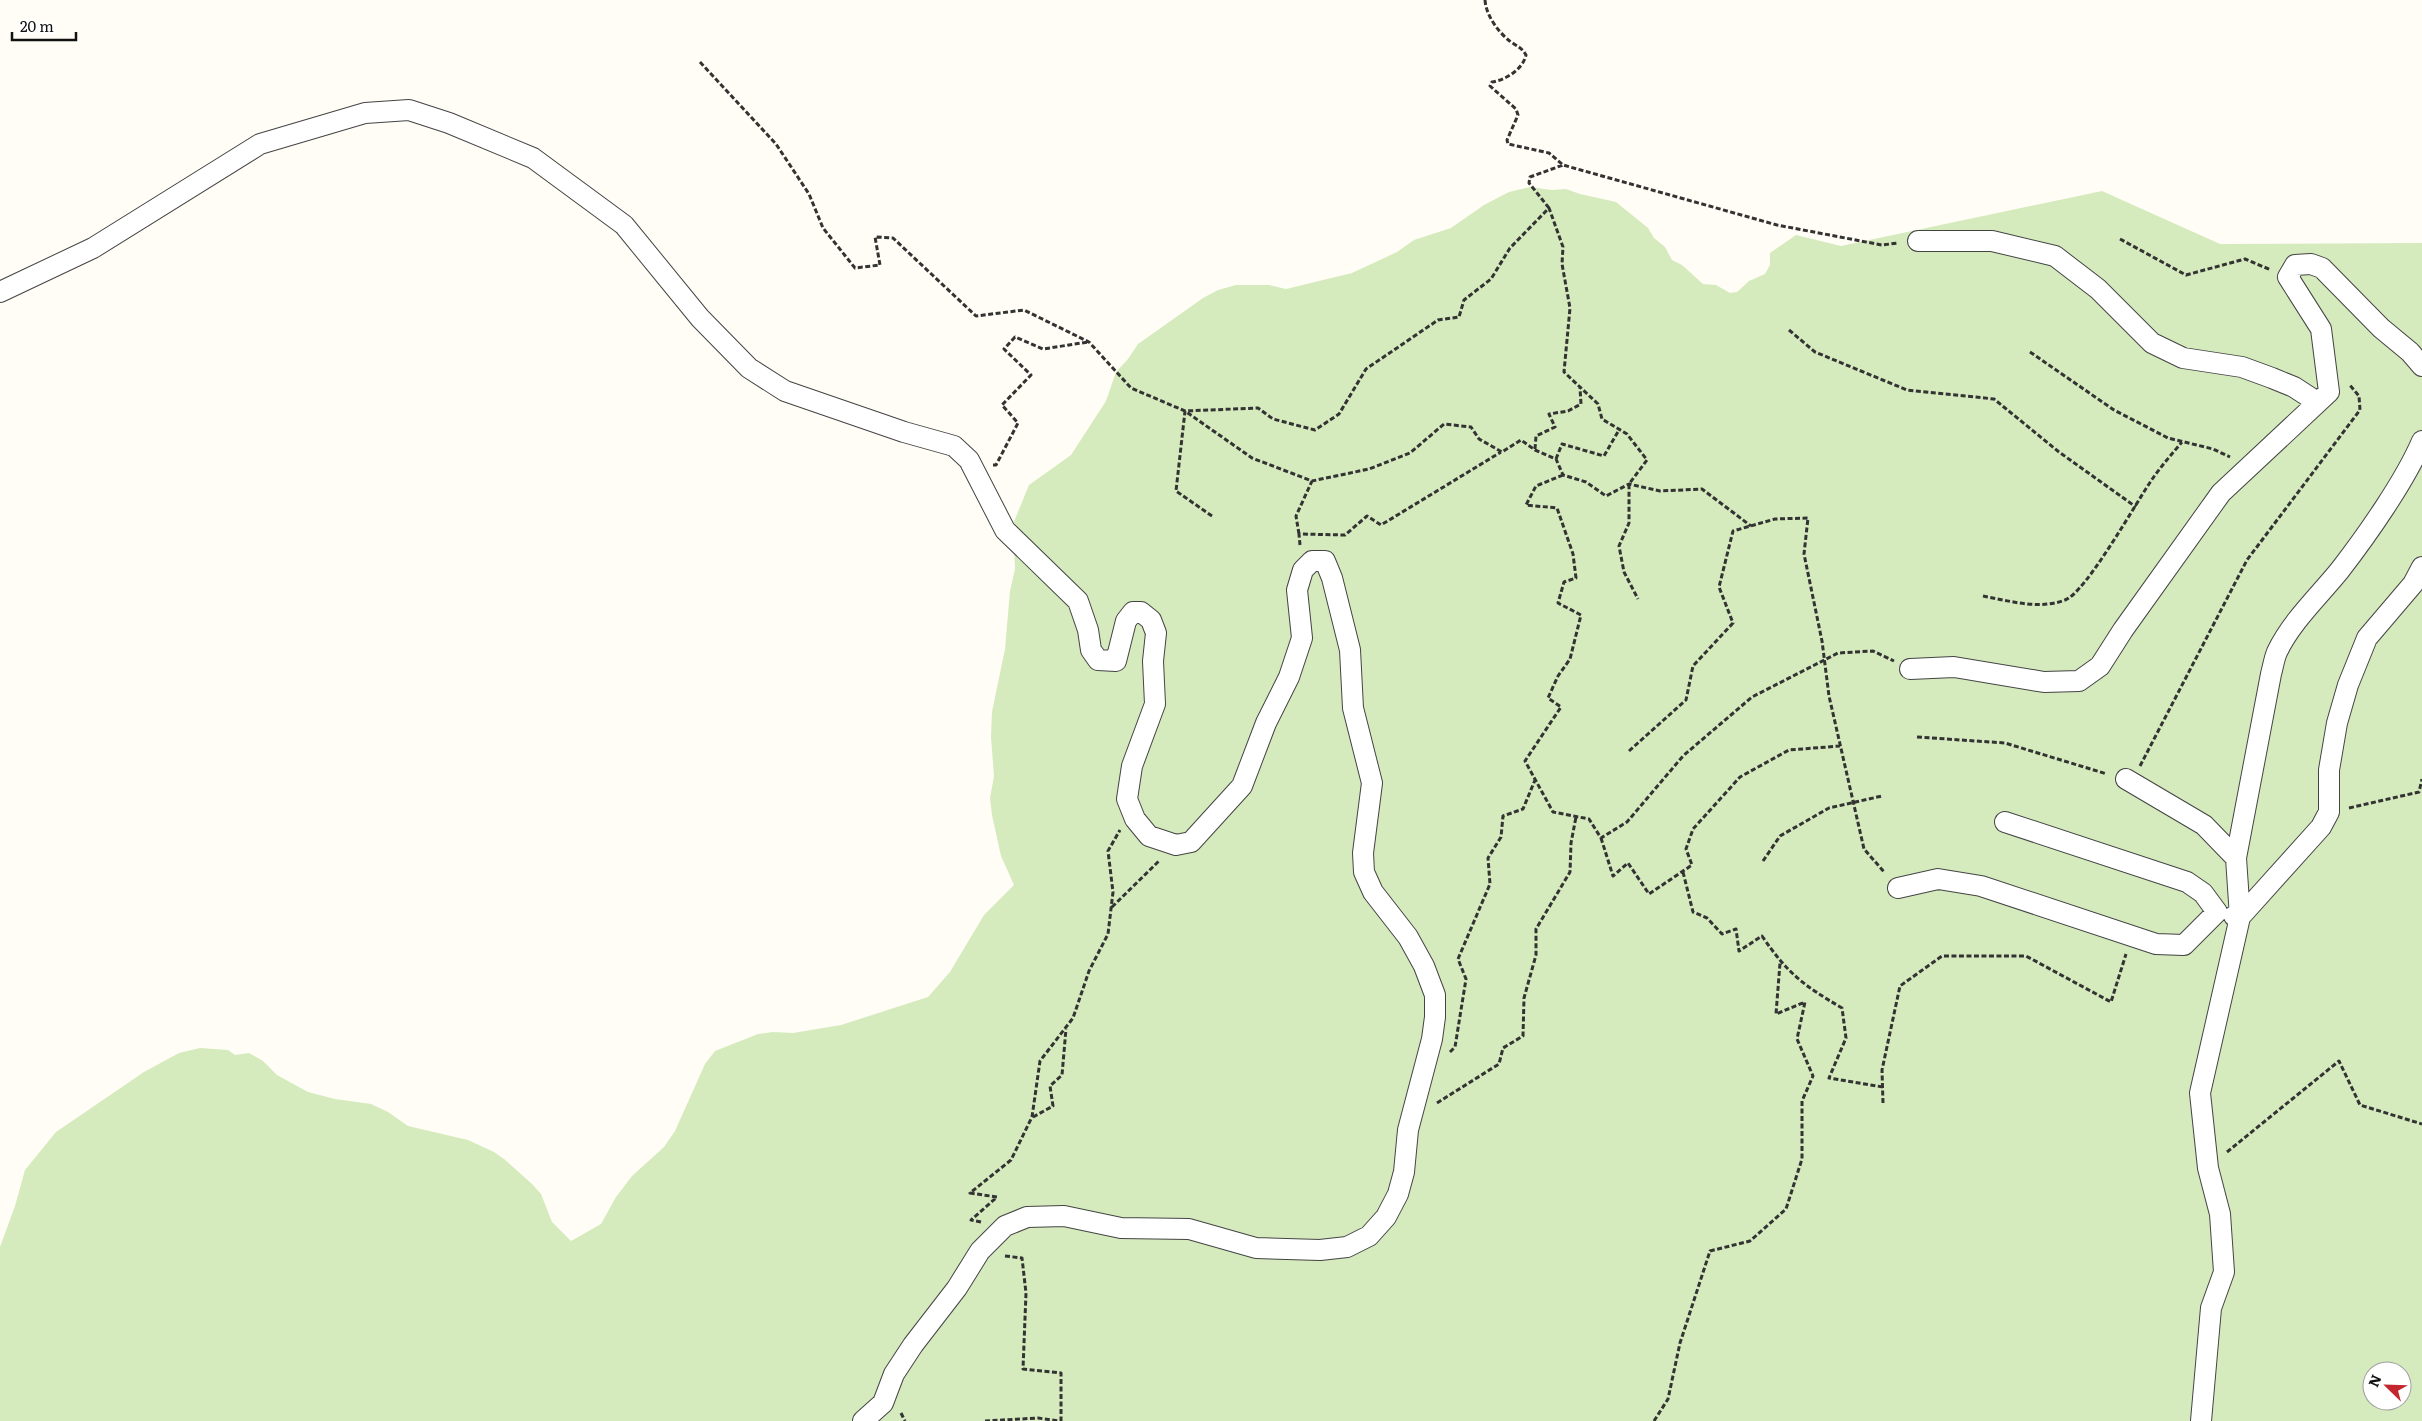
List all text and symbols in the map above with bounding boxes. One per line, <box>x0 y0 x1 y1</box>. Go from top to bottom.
scale bar <box>12 10 76 42</box>
text: 20 m <box>20 14 54 37</box>
north arrow <box>2362 1361 2412 1411</box>
text: N <box>2363 1371 2386 1390</box>

